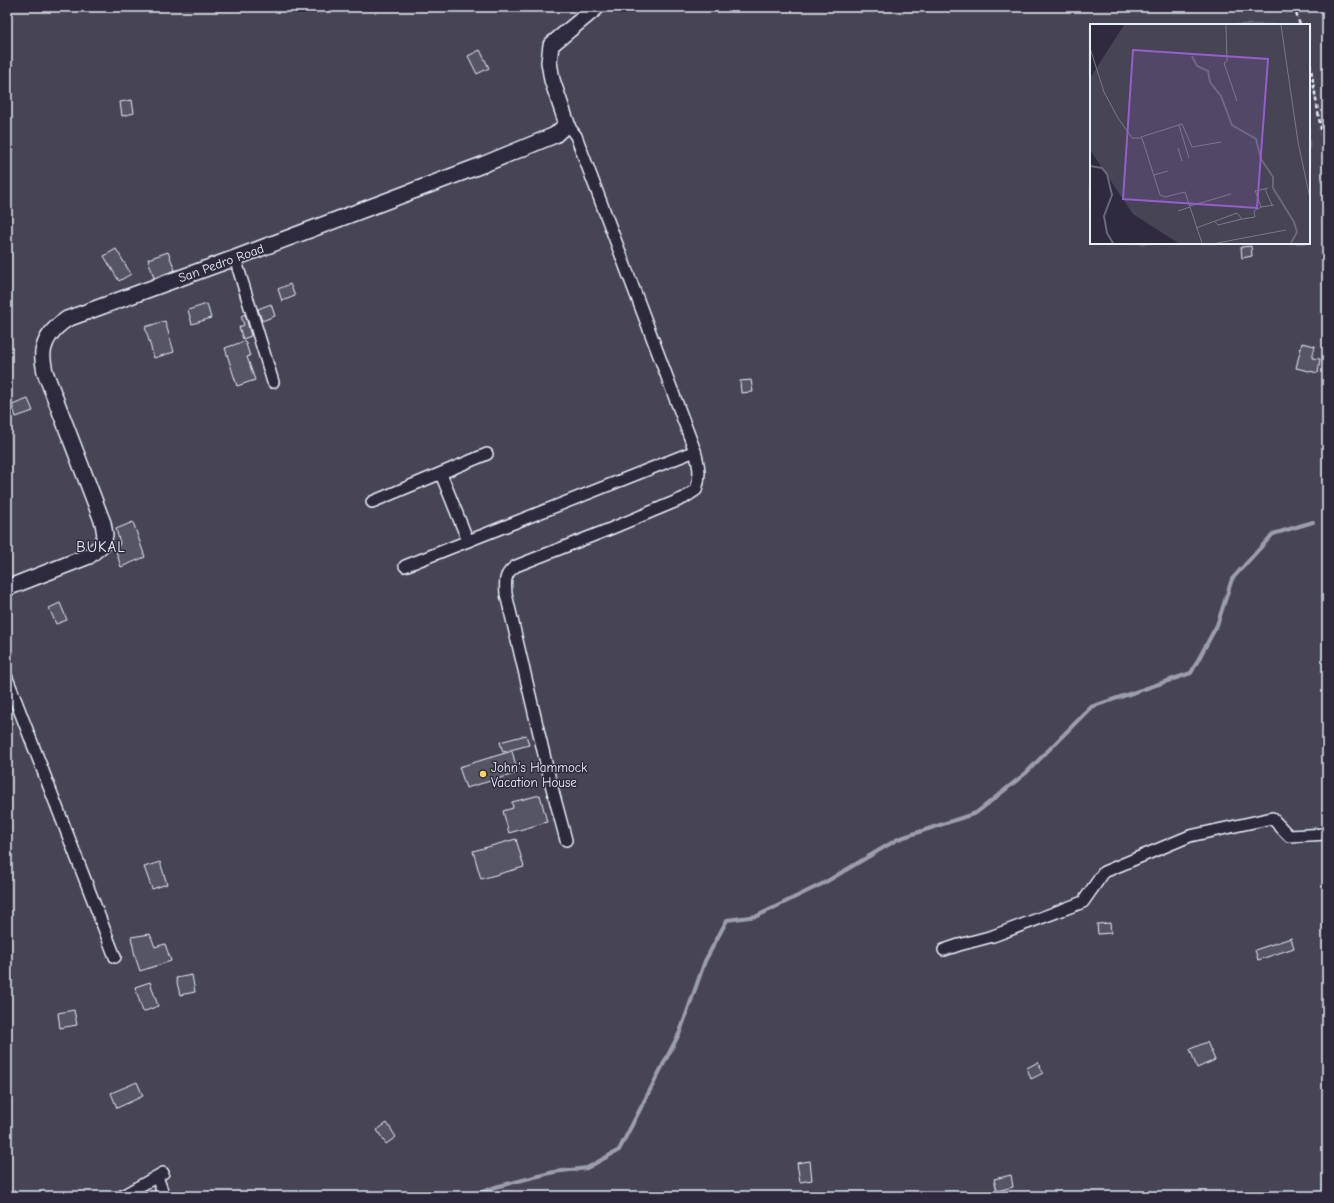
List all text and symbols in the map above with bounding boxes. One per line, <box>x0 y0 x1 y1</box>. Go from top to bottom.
inset map <box>1090 24 1310 244</box>
street label: San Pedro Road <box>176 241 266 285</box>
district label: BUKAL <box>76 538 126 556</box>
place label: John's Hammock Vacation House <box>491 760 588 790</box>
marker: John's Hammock Vacation House <box>478 769 488 779</box>

